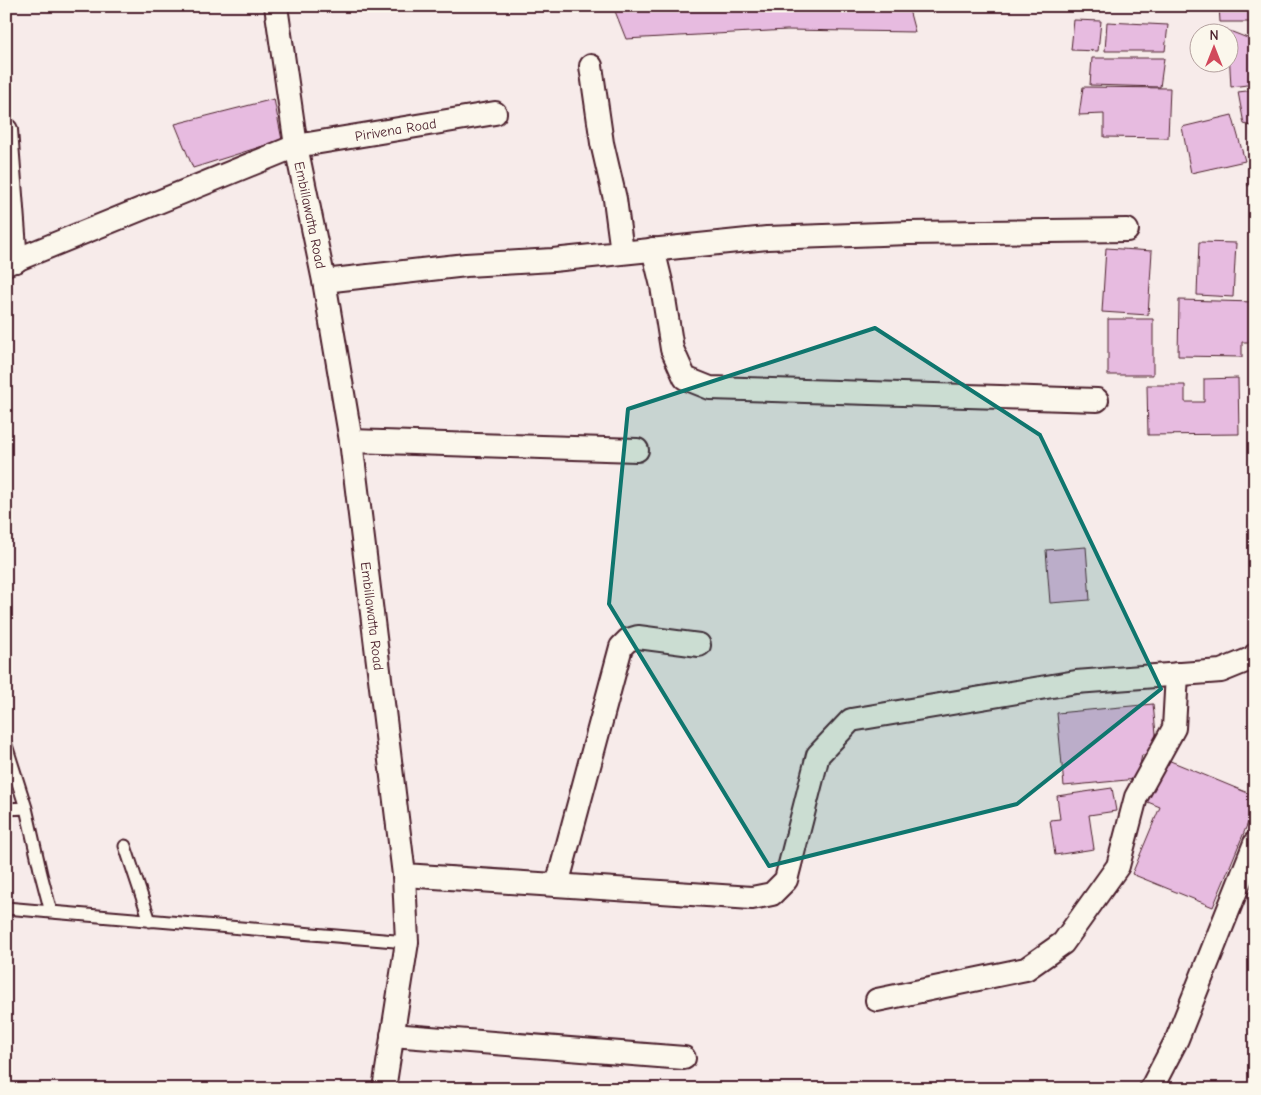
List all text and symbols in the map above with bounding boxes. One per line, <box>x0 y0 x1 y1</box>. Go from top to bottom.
north arrow <box>1188 22 1238 72</box>
text: N <box>1209 27 1219 44</box>
street label: Pirivena Road <box>354 115 438 145</box>
street label: Embillawatta Road <box>290 160 329 270</box>
street label: Embillawatta Road <box>357 561 387 671</box>

